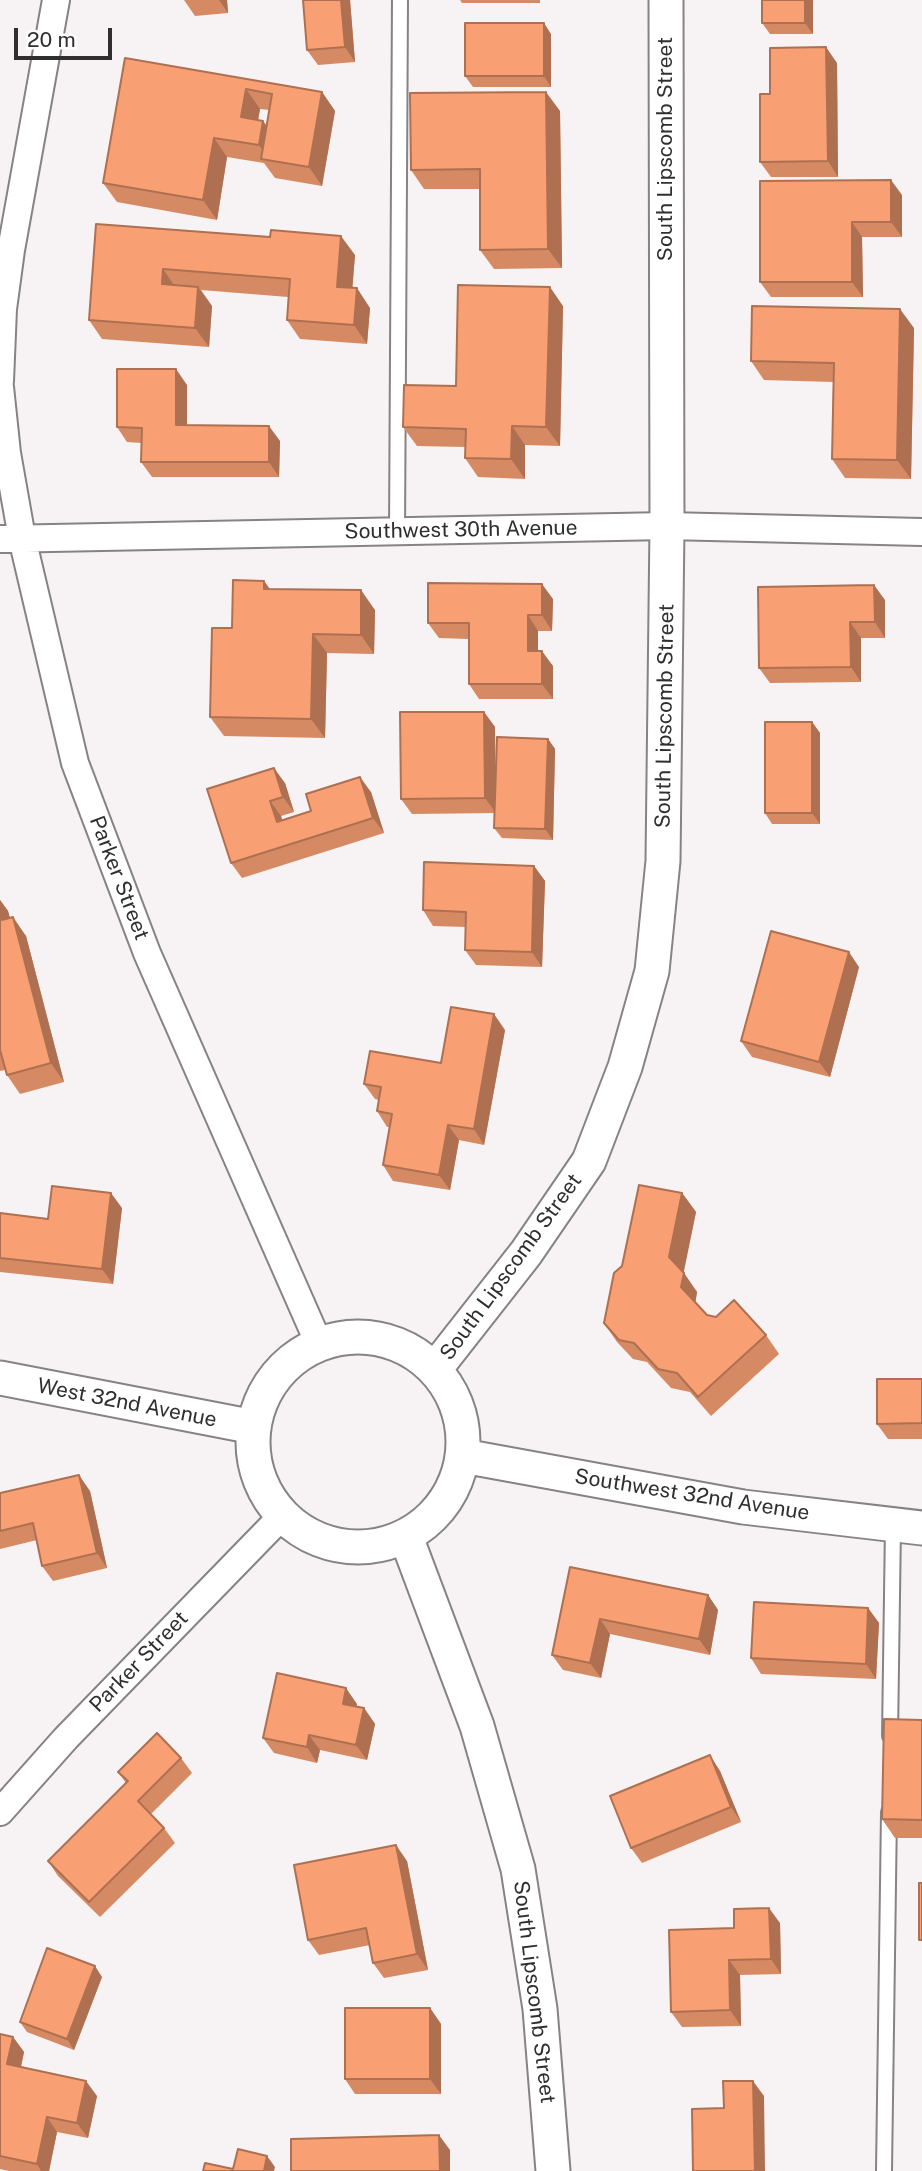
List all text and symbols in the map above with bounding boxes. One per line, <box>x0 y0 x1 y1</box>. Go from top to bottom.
scale bar <box>18 14 116 58</box>
text: 20 m <box>27 27 76 52</box>
street label: South Lipscomb Street <box>653 37 679 261</box>
street label: Southwest 30th Avenue <box>344 515 578 545</box>
street label: South Lipscomb Street <box>650 604 680 828</box>
street label: Parker Street <box>84 812 154 944</box>
street label: South Lipscomb Street <box>435 1169 587 1365</box>
street label: West 32nd Avenue <box>35 1373 219 1433</box>
street label: Southwest 32nd Avenue <box>573 1464 811 1526</box>
street label: Parker Street <box>84 1606 194 1718</box>
street label: South Lipscomb Street <box>508 1879 560 2105</box>

